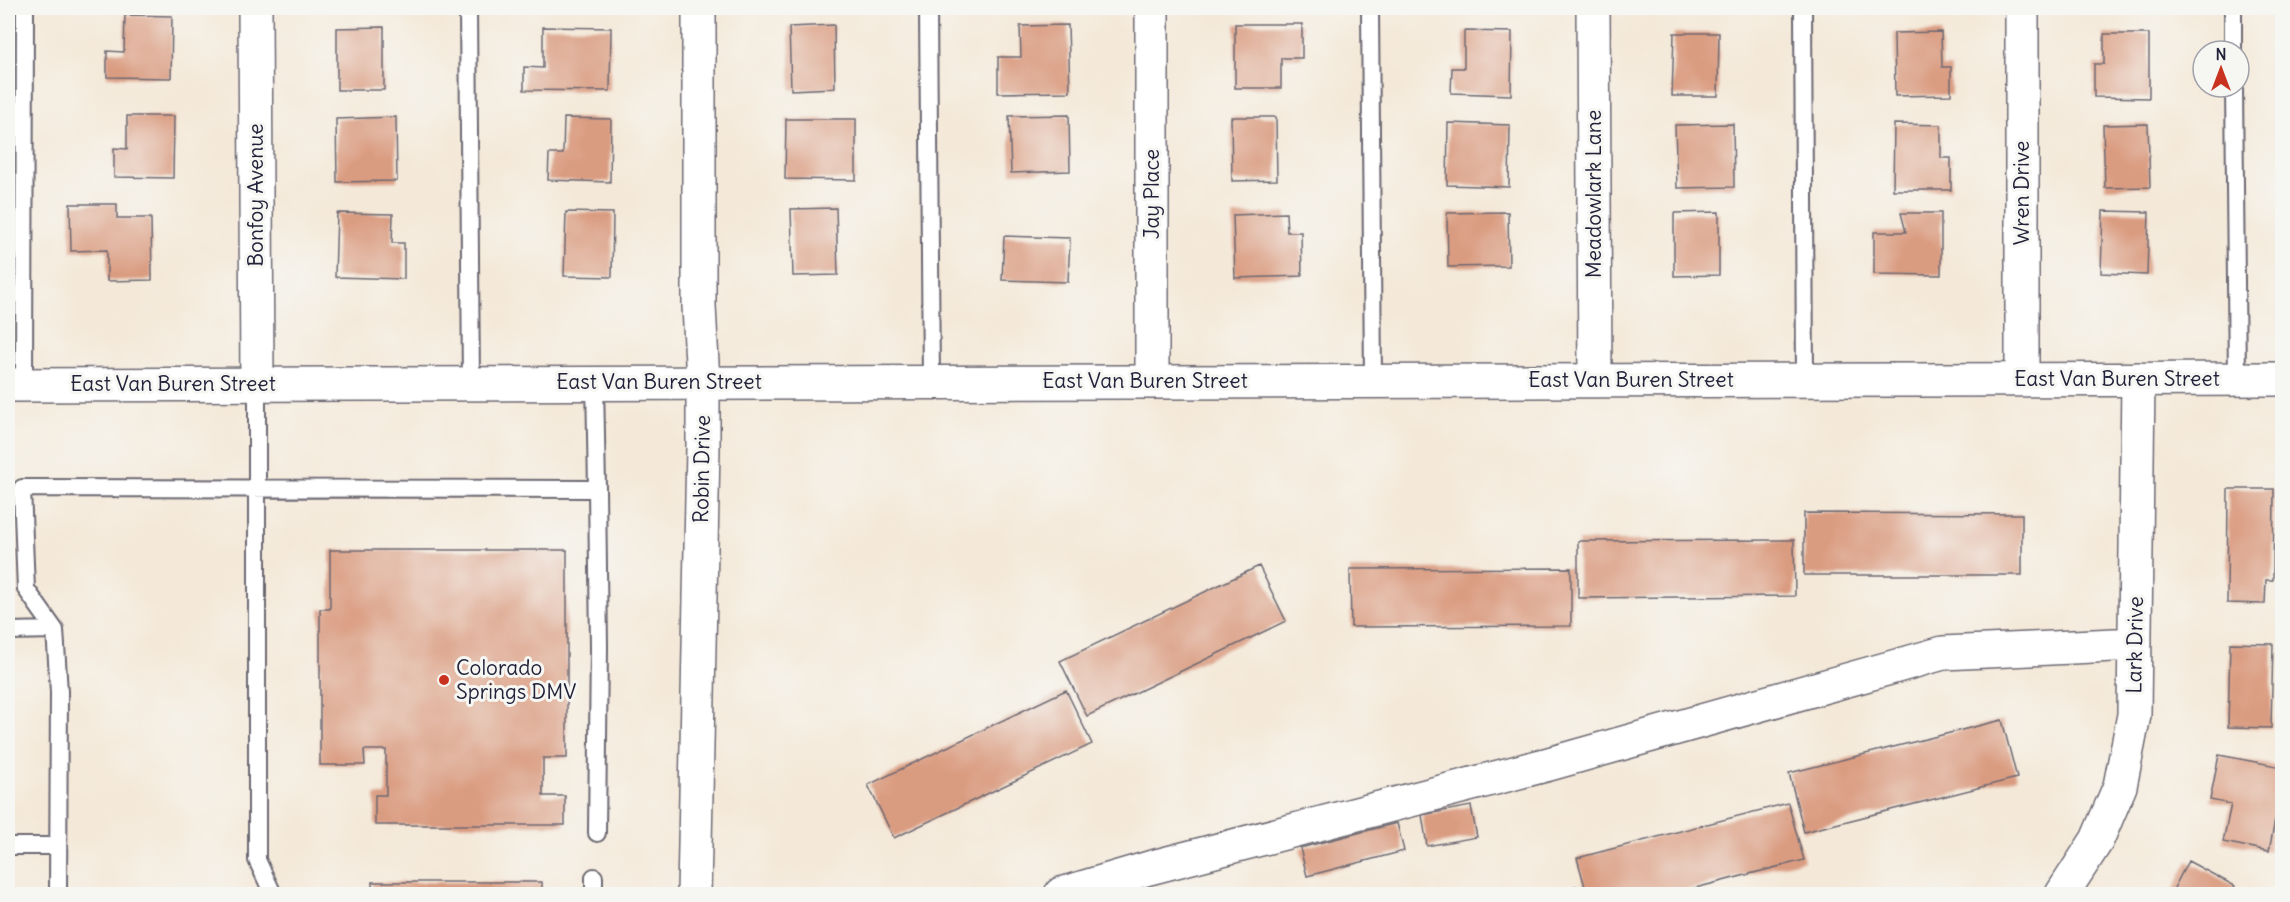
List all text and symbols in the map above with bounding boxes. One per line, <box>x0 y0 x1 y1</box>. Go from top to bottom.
north arrow <box>2191 39 2251 99</box>
text: N <box>2215 44 2227 64</box>
street label: Meadowlark Lane <box>1580 110 1607 278</box>
street label: Bonfoy Avenue <box>242 123 269 267</box>
street label: Wren Drive <box>2008 141 2035 245</box>
street label: Jay Place <box>1138 149 1165 239</box>
street label: East Van Buren Street <box>2014 365 2220 392</box>
street label: East Van Buren Street <box>1528 366 1734 393</box>
street label: East Van Buren Street <box>1042 367 1248 394</box>
street label: East Van Buren Street <box>556 368 762 395</box>
street label: East Van Buren Street <box>70 370 276 397</box>
street label: Robin Drive <box>687 415 716 523</box>
street label: Lark Drive <box>2120 596 2149 694</box>
place label: Colorado Springs DMV <box>456 654 576 705</box>
marker: Colorado Springs DMV <box>437 673 451 687</box>

